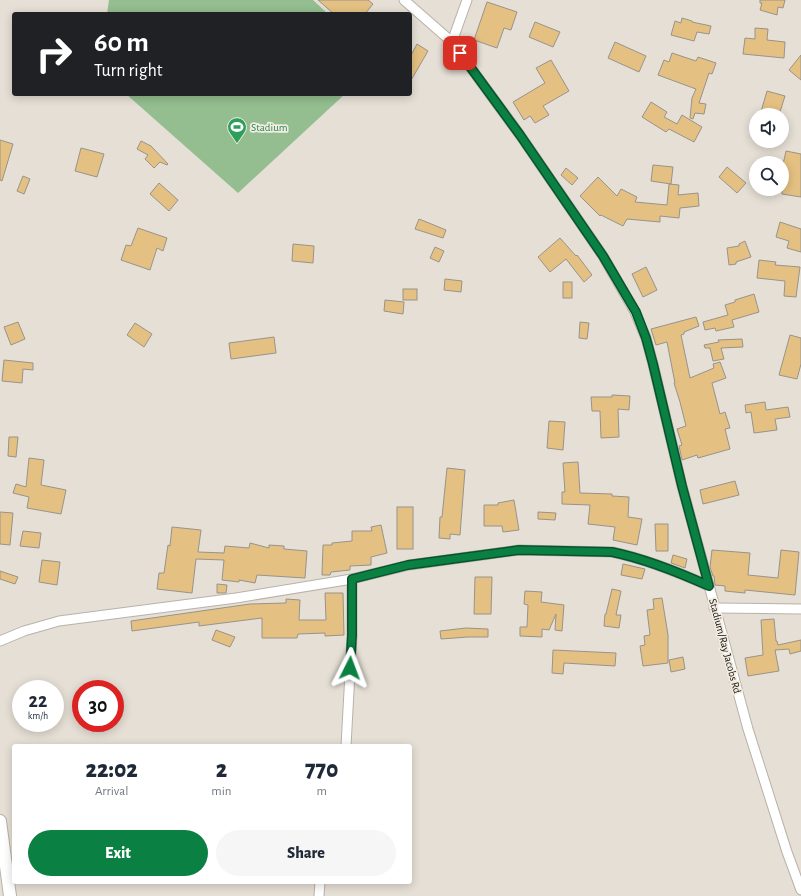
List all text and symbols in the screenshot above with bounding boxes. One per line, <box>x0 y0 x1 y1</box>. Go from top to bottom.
icon: right <box>28 28 80 80</box>
text: 60 m <box>94 29 149 57</box>
pin <box>443 36 477 70</box>
icon: arrive <box>449 42 471 64</box>
text: Turn right <box>94 62 163 80</box>
map controls <box>749 108 789 196</box>
button: sound <box>749 108 789 148</box>
sports icon: Stadium <box>226 116 248 144</box>
place label: Stadium <box>251 122 288 133</box>
button: search <box>749 156 789 196</box>
street label: Stadium/Ray Jacobs Rd <box>707 597 743 695</box>
position arrow <box>329 647 371 689</box>
speed limit sign: 30 <box>72 680 124 732</box>
text: 22 <box>29 691 47 711</box>
text: km/h <box>28 711 48 721</box>
text: 22:02 <box>85 758 138 782</box>
text: 2 <box>216 758 227 782</box>
text: 770 <box>305 758 339 782</box>
text: Arrival <box>95 785 128 798</box>
text: min <box>211 785 232 798</box>
text: m <box>317 785 327 798</box>
button: Exit <box>28 830 208 876</box>
button: Share <box>216 830 396 876</box>

